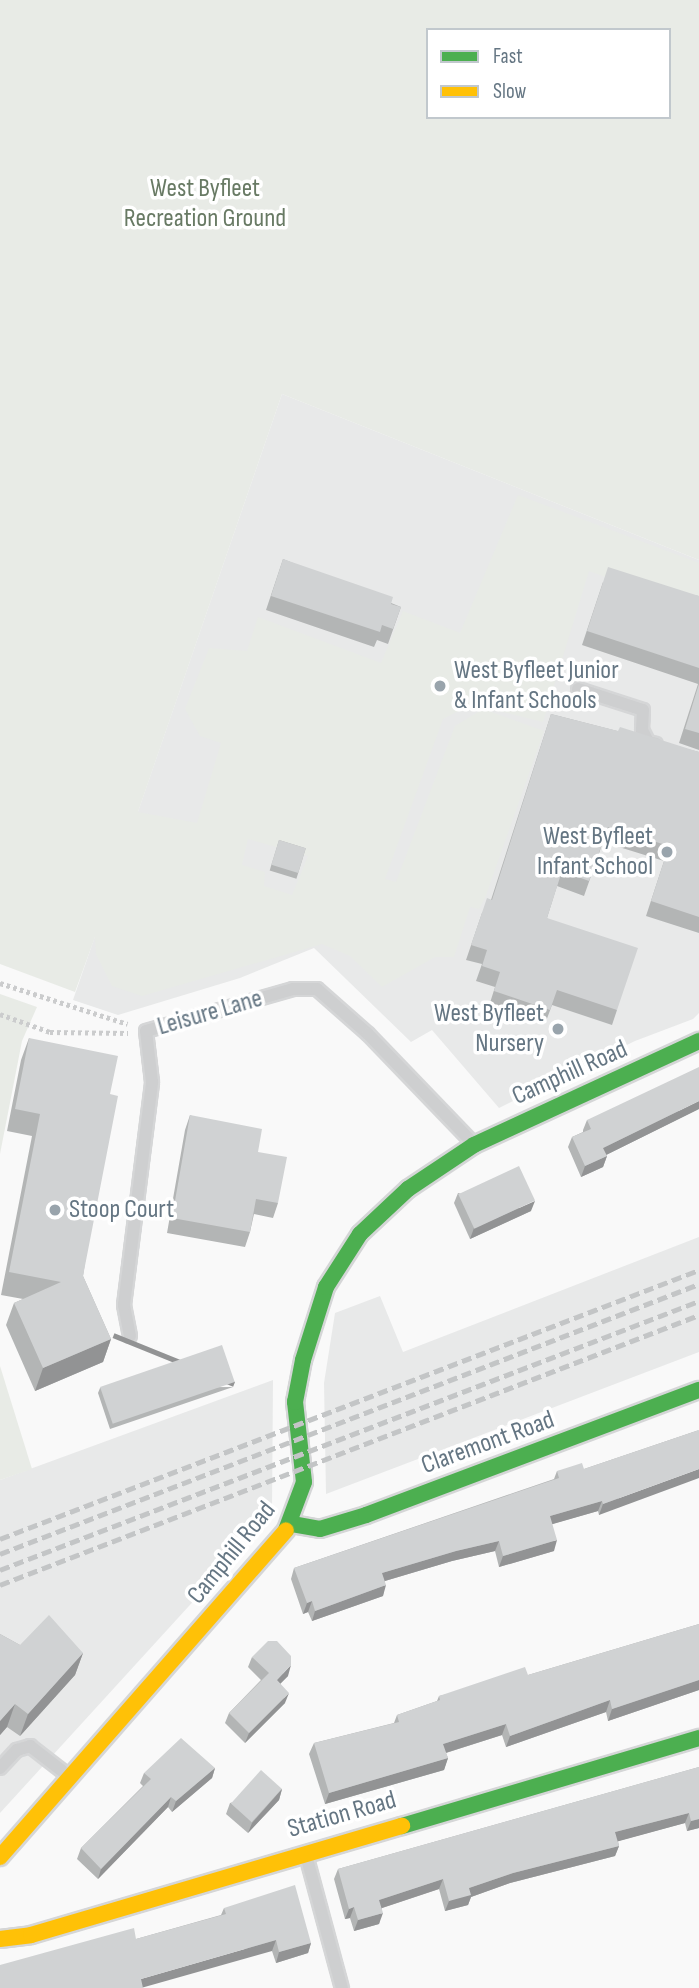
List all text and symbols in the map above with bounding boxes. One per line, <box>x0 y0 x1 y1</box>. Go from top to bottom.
legend <box>426 28 671 119</box>
text: Fast <box>493 44 523 69</box>
text: Slow <box>493 79 526 104</box>
park label: West Byfleet Recreation Ground <box>124 173 286 234</box>
place label: West Byfleet Junior & Infant Schools <box>454 655 619 716</box>
marker: West Byfleet Junior & Infant Schools <box>432 678 448 694</box>
place label: West Byfleet Infant School <box>537 821 653 882</box>
marker: West Byfleet Infant School <box>659 844 675 860</box>
street label: Leisure Lane <box>154 983 266 1043</box>
place label: West Byfleet Nursery <box>434 998 544 1060</box>
marker: West Byfleet Nursery <box>550 1021 566 1037</box>
street label: Camphill Road <box>508 1034 632 1112</box>
place label: Stoop Court <box>69 1194 174 1226</box>
marker: Stoop Court <box>47 1202 63 1218</box>
street label: Claremont Road <box>417 1405 559 1481</box>
street label: Camphill Road <box>181 1495 283 1611</box>
street label: Station Road <box>284 1785 400 1845</box>

